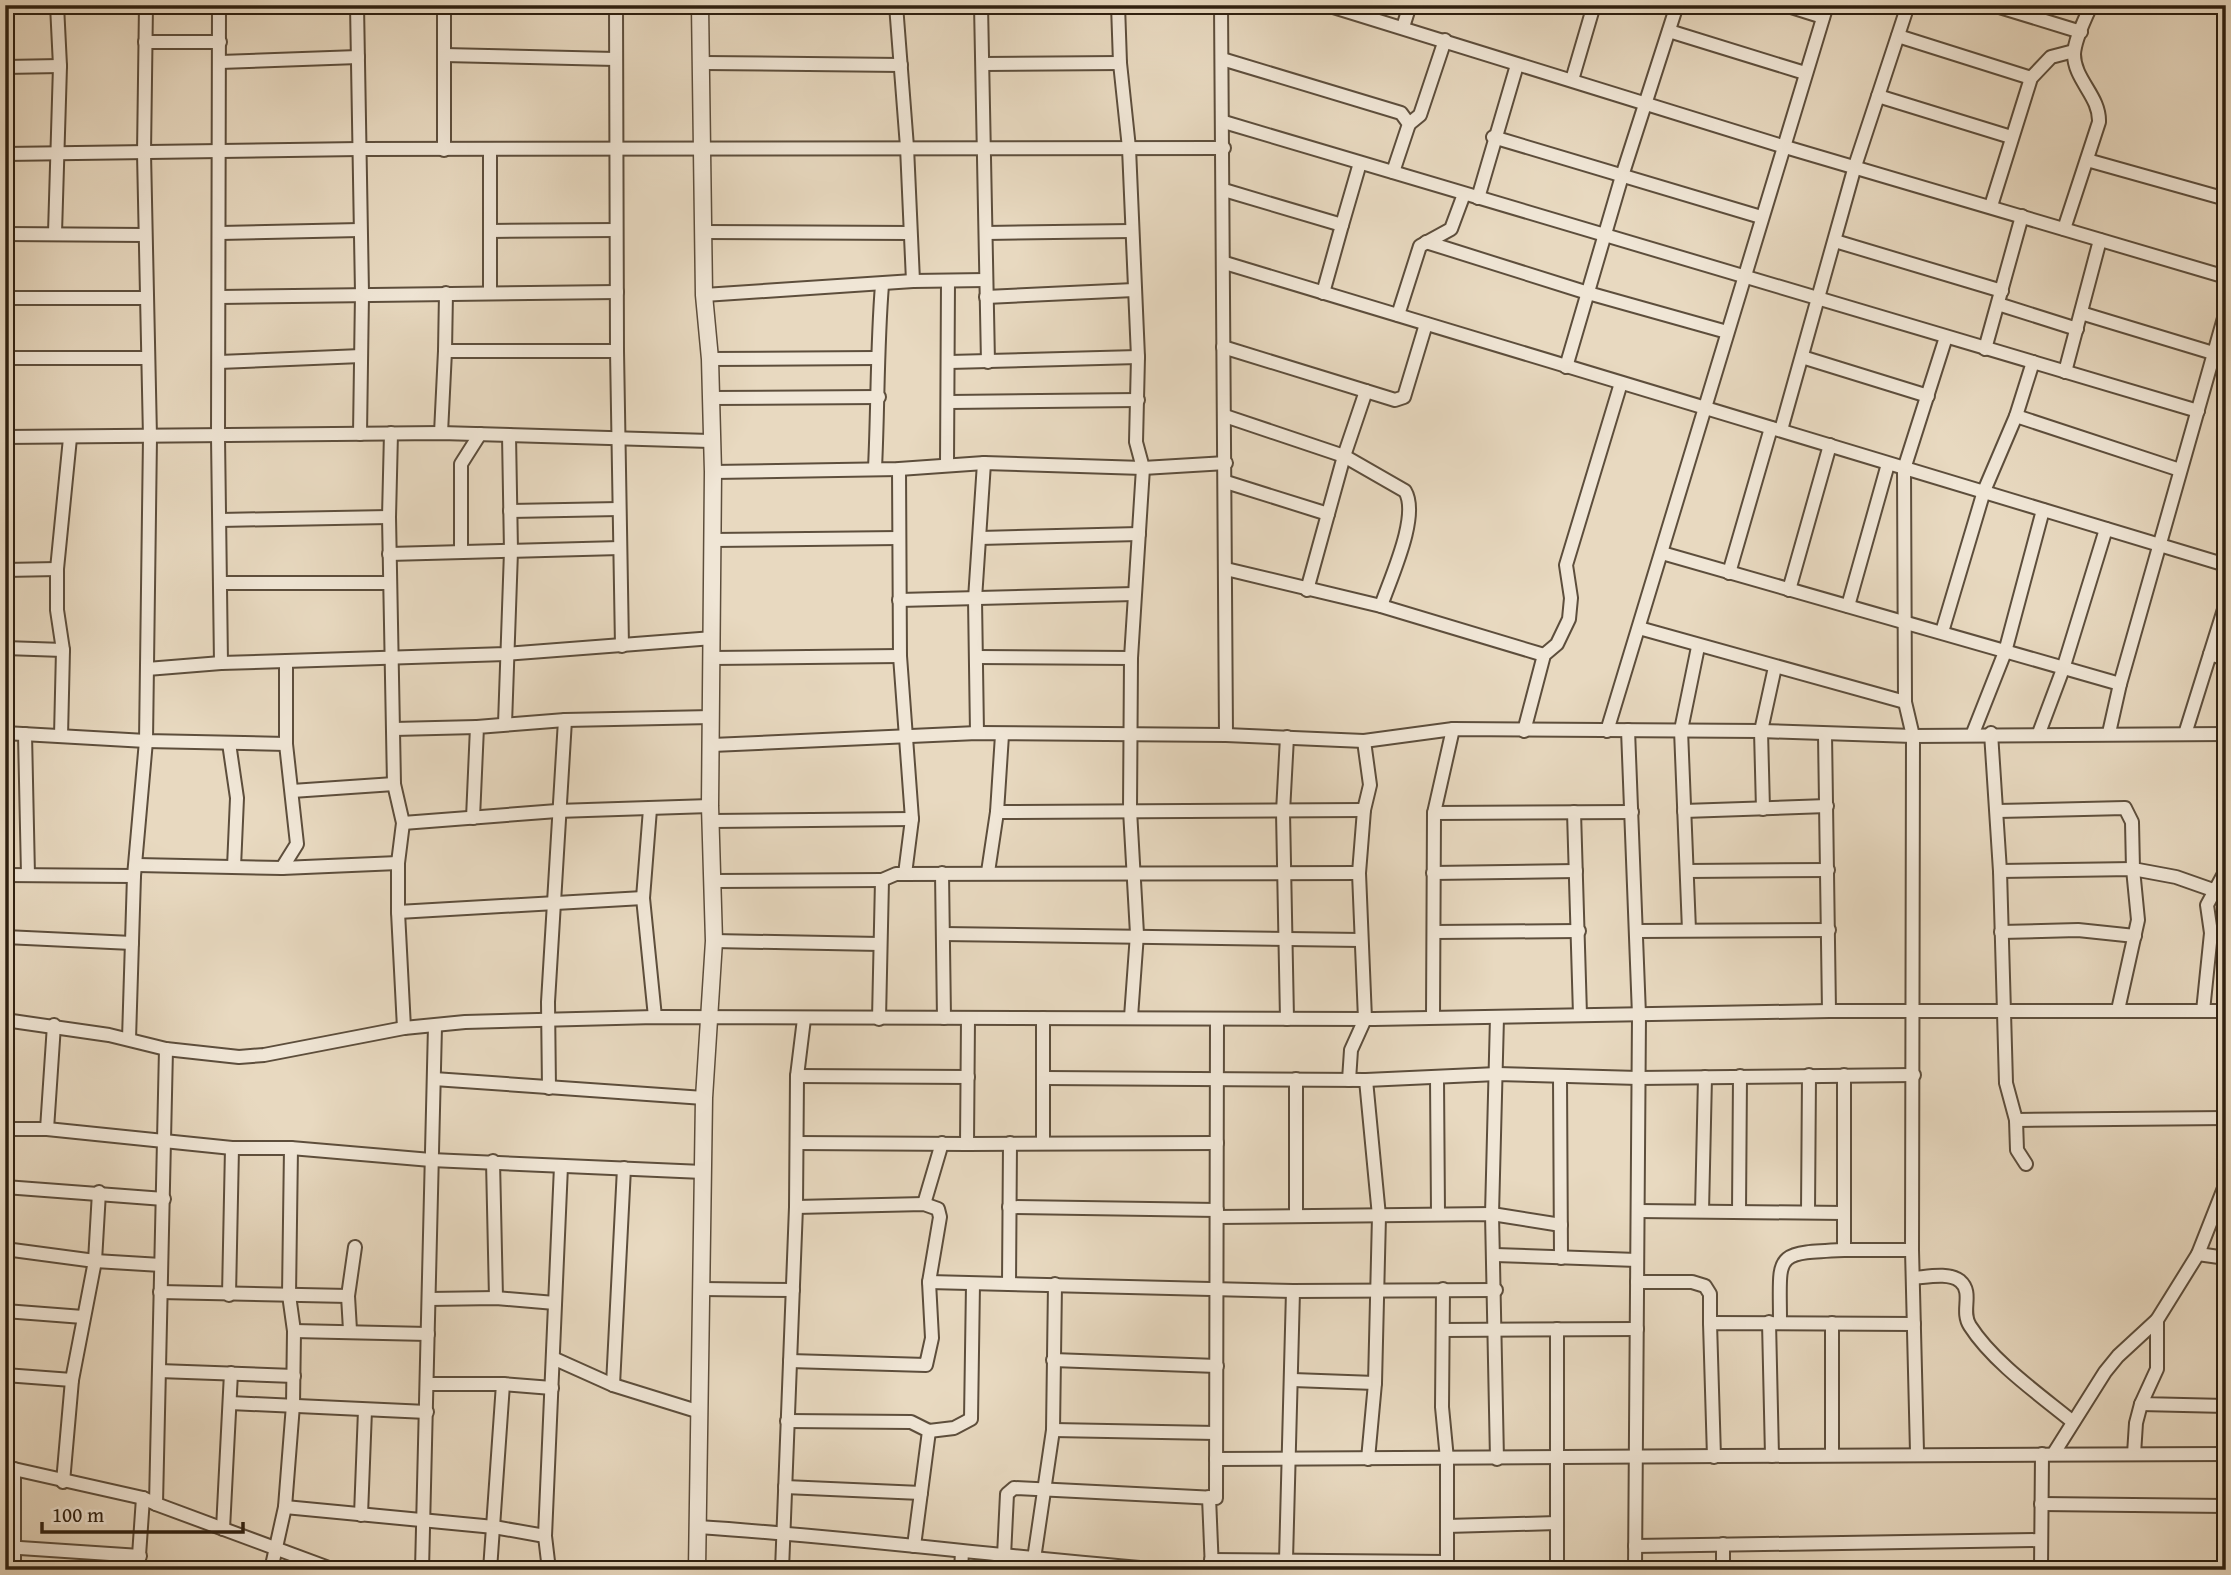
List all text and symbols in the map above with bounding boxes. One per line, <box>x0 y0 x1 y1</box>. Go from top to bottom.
scale bar <box>42 1491 243 1535</box>
text: 100 m <box>52 1499 104 1530</box>

